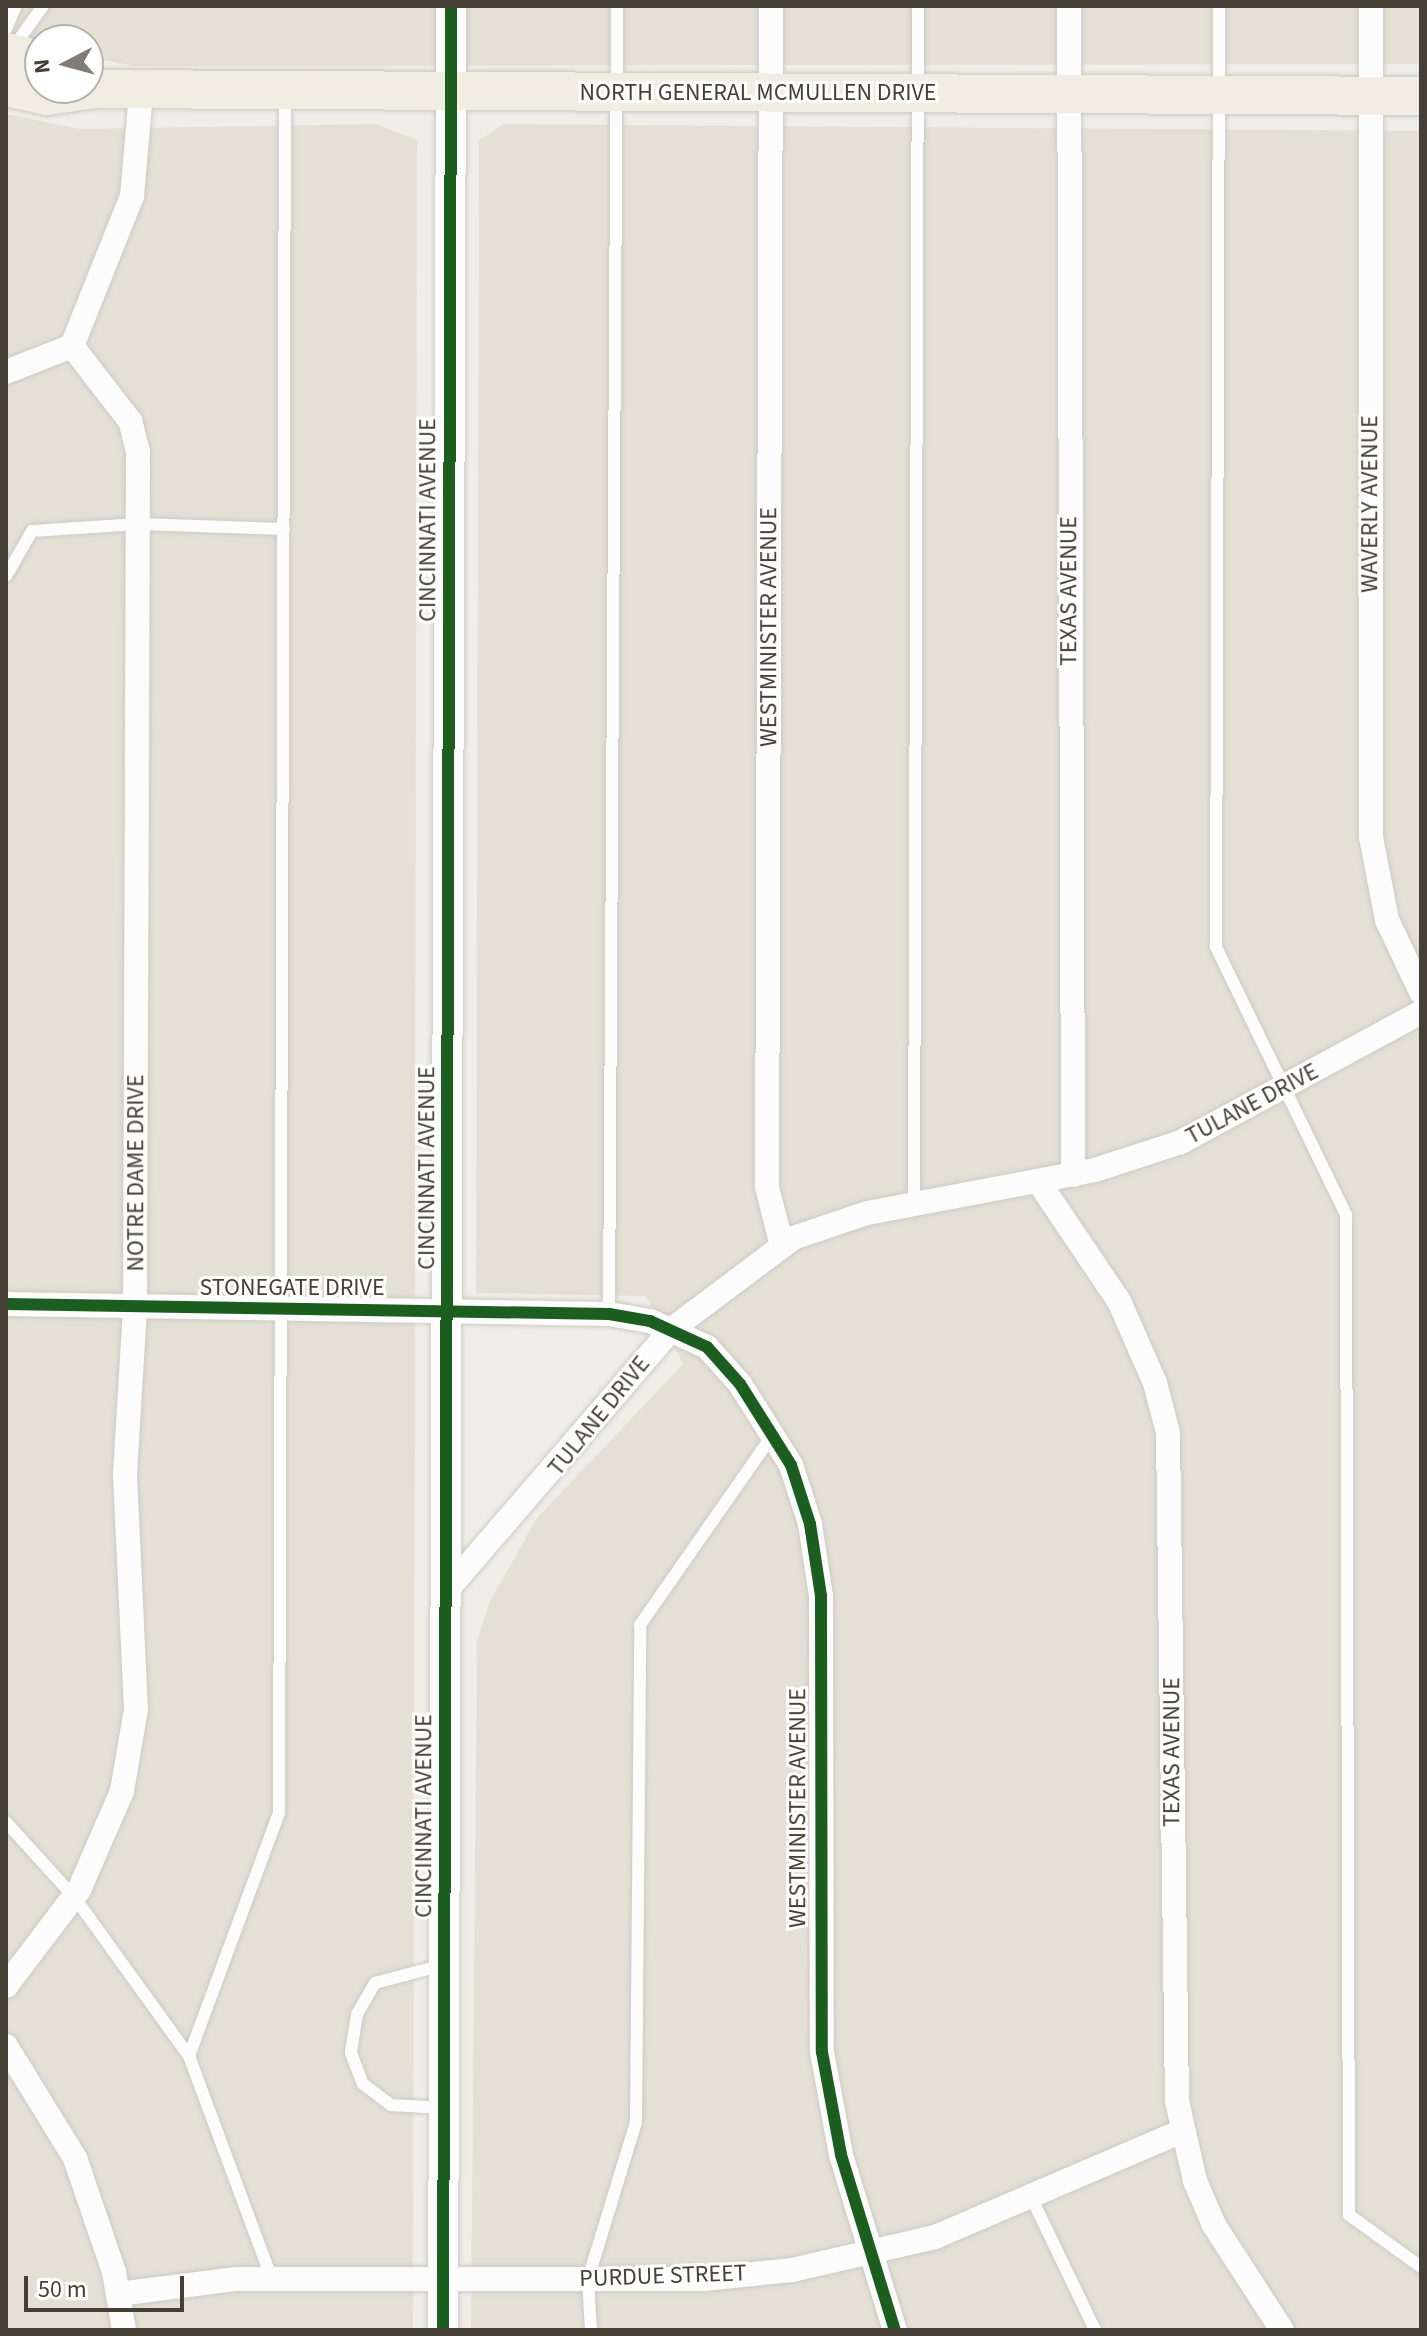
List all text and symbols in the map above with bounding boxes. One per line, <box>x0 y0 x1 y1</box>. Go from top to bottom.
north arrow <box>24 24 104 104</box>
text: N <box>25 57 59 75</box>
street label: NORTH GENERAL MCMULLEN DRIVE <box>580 79 936 107</box>
street label: WAVERLY AVENUE <box>1356 415 1384 593</box>
street label: CINCINNATI AVENUE <box>414 418 442 622</box>
street label: WESTMINISTER AVENUE <box>755 507 783 747</box>
street label: TEXAS AVENUE <box>1055 516 1083 666</box>
street label: TULANE DRIVE <box>1181 1057 1323 1151</box>
street label: CINCINNATI AVENUE <box>413 1066 441 1270</box>
street label: NOTRE DAME DRIVE <box>122 1074 150 1272</box>
street label: STONEGATE DRIVE <box>199 1274 385 1302</box>
street label: TULANE DRIVE <box>542 1350 656 1482</box>
street label: TEXAS AVENUE <box>1158 1677 1186 1827</box>
street label: WESTMINISTER AVENUE <box>784 1688 812 1928</box>
street label: CINCINNATI AVENUE <box>410 1714 438 1918</box>
street label: PURDUE STREET <box>579 2259 747 2293</box>
scale bar <box>28 2260 188 2310</box>
text: 50 m <box>38 2272 87 2307</box>

